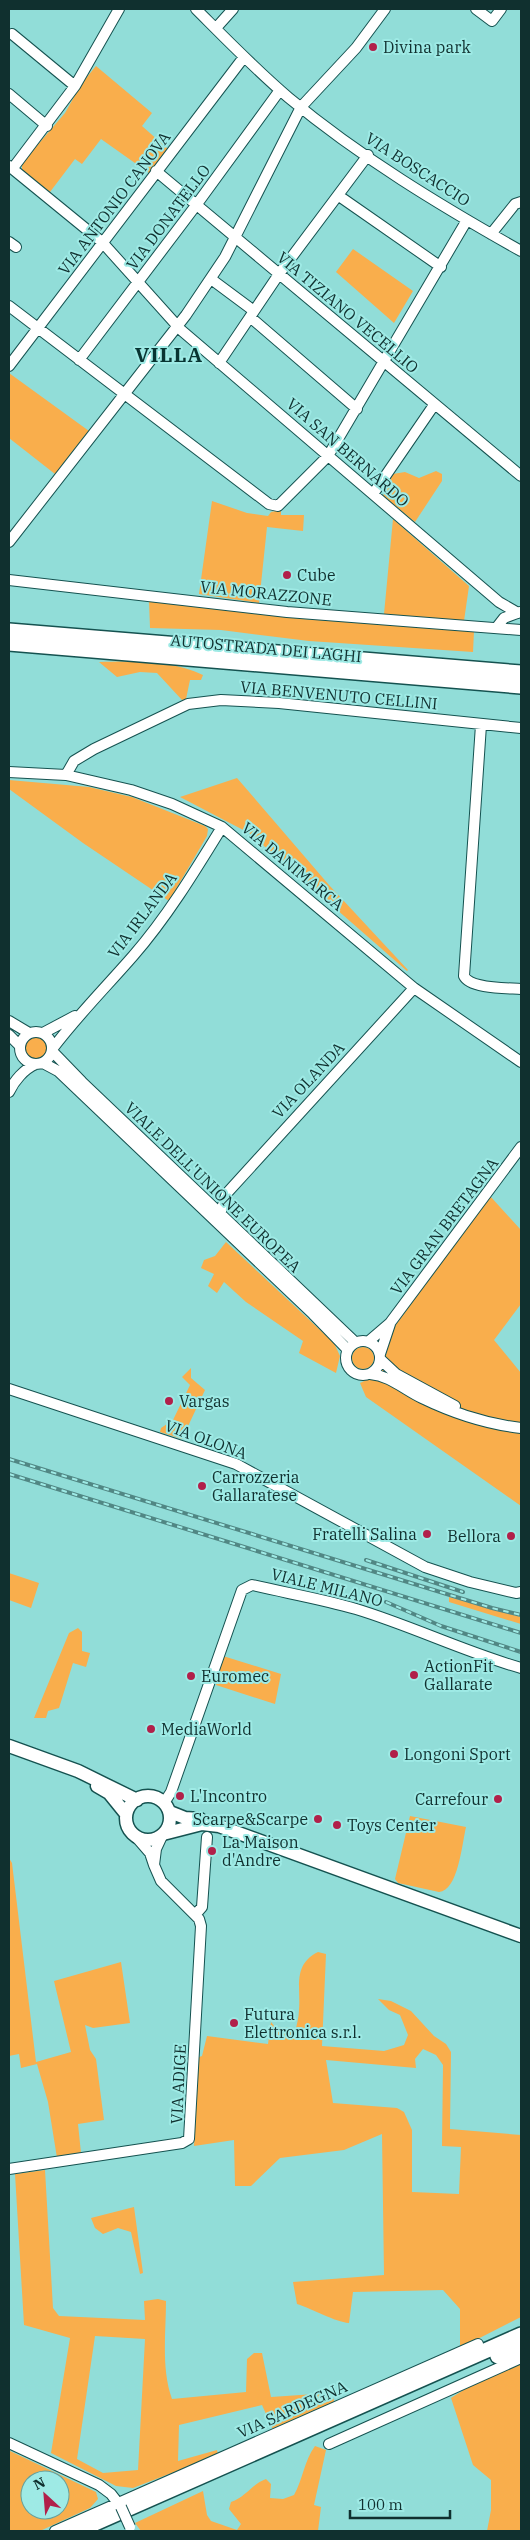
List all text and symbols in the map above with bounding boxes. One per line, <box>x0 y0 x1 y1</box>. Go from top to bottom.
place label: Divina park <box>383 37 471 57</box>
marker: Divina park <box>367 41 379 53</box>
street label: VIA ANTONIO CANOVA <box>53 127 175 279</box>
street label: VIA BOSCACCIO <box>362 128 474 210</box>
street label: VIA DONATELLO <box>122 160 214 274</box>
street label: VIA TIZIANO VECELLIO <box>273 247 423 377</box>
district label: VILLA <box>135 340 203 368</box>
street label: VIA SAN BERNARDO <box>283 393 413 511</box>
place label: Cube <box>297 565 336 585</box>
marker: Cube <box>281 569 293 581</box>
street label: VIA MORAZZONE <box>199 576 333 610</box>
street label: AUTOSTRADA DEI LAGHI <box>170 630 362 666</box>
street label: VIA BENVENUTO CELLINI <box>239 676 439 714</box>
street label: VIA DANIMARCA <box>238 817 348 915</box>
street label: VIA IRLANDA <box>103 868 181 962</box>
street label: VIA OLANDA <box>268 1038 348 1122</box>
street label: VIALE DELL'UNIONE EUROPEA <box>121 1097 305 1277</box>
street label: VIA GRAN BRETAGNA <box>386 1153 502 1299</box>
place label: Vargas <box>179 1391 230 1411</box>
marker: Vargas <box>163 1395 175 1407</box>
street label: VIA OLONA <box>162 1415 250 1463</box>
place label: Carrozzeria Gallaratese <box>212 1467 300 1505</box>
marker: Carrozzeria Gallaratese <box>196 1480 208 1492</box>
place label: Fratelli Salina <box>312 1524 417 1544</box>
place label: Bellora <box>447 1526 501 1546</box>
marker: Fratelli Salina <box>421 1528 433 1540</box>
marker: Bellora <box>505 1530 517 1542</box>
street label: VIALE MILANO <box>269 1563 385 1611</box>
place label: ActionFit Gallarate <box>424 1656 494 1694</box>
place label: Euromec <box>201 1666 269 1686</box>
marker: ActionFit Gallarate <box>408 1669 420 1681</box>
marker: Euromec <box>185 1670 197 1682</box>
place label: MediaWorld <box>161 1719 252 1739</box>
marker: MediaWorld <box>145 1723 157 1735</box>
place label: Longoni Sport <box>404 1744 511 1764</box>
marker: Longoni Sport <box>388 1748 400 1760</box>
place label: L'Incontro <box>190 1786 267 1806</box>
place label: Carrefour <box>415 1789 488 1809</box>
marker: L'Incontro <box>174 1790 186 1802</box>
marker: Carrefour <box>492 1793 504 1805</box>
place label: Scarpe&Scarpe <box>193 1809 308 1829</box>
marker: Scarpe&Scarpe <box>312 1813 324 1825</box>
place label: Toys Center <box>347 1815 436 1835</box>
marker: Toys Center <box>331 1819 343 1831</box>
place label: La Maison d'Andre <box>222 1832 299 1870</box>
marker: La Maison d'Andre <box>206 1845 218 1857</box>
place label: Futura Elettronica s.r.l. <box>244 2004 362 2042</box>
marker: Futura Elettronica s.r.l. <box>228 2017 240 2029</box>
street label: VIA ADIGE <box>166 2043 190 2125</box>
street label: VIA SARDEGNA <box>234 2376 350 2442</box>
north arrow <box>20 2470 70 2520</box>
text: N <box>30 2473 48 2494</box>
scale bar <box>350 2488 450 2520</box>
text: 100 m <box>358 2495 403 2514</box>

